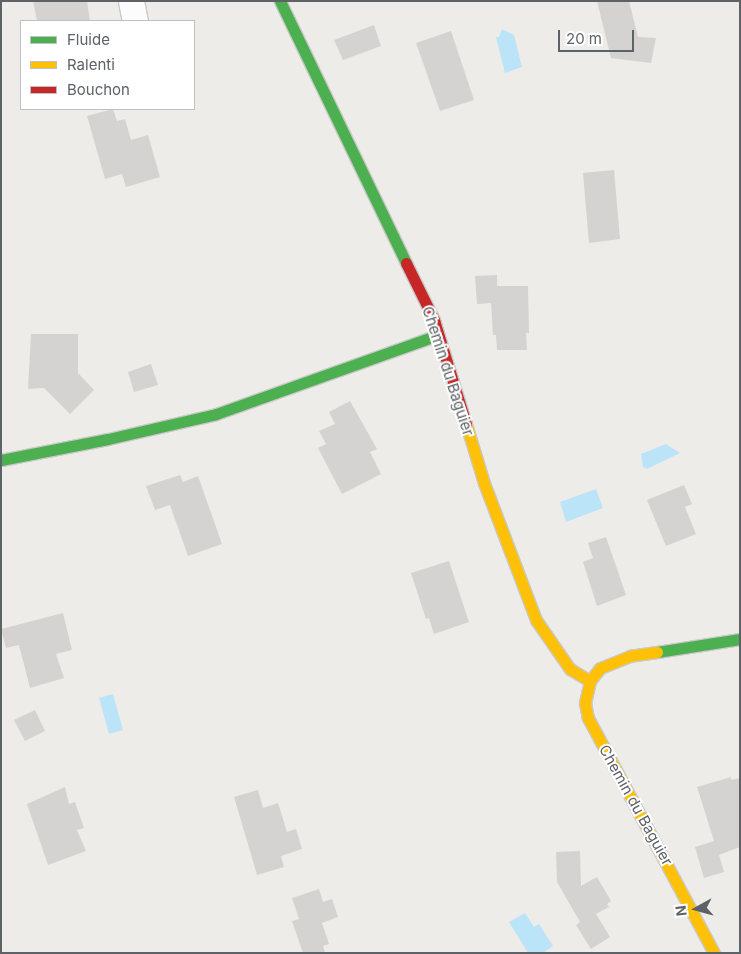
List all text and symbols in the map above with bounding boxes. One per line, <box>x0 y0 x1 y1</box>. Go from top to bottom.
legend <box>20 20 195 110</box>
scale bar <box>561 20 637 52</box>
text: 20 m <box>566 29 602 48</box>
text: Fluide <box>67 30 110 49</box>
text: Ralenti <box>67 55 115 74</box>
text: Bouchon <box>67 80 130 99</box>
street label: Chemin du Baguier <box>419 304 477 438</box>
street label: Chemin du Baguier <box>595 742 677 868</box>
north arrow <box>671 884 721 934</box>
text: N <box>672 905 690 917</box>

